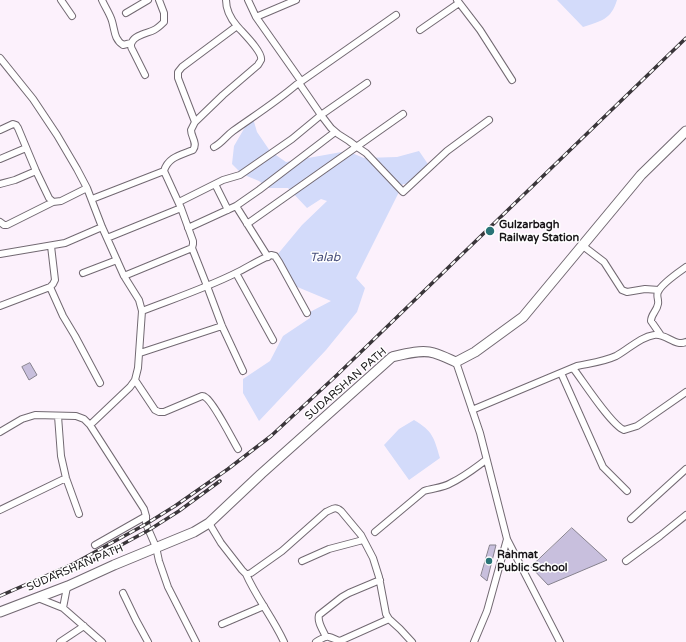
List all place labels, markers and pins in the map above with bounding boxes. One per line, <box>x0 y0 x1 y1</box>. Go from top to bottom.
place label: Gulzarbagh Railway Station <box>499 218 579 244</box>
marker: Gulzarbagh Railway Station <box>484 225 496 237</box>
place label: Rahmat Public School <box>497 548 568 574</box>
marker: Rahmat Public School <box>484 556 494 566</box>

